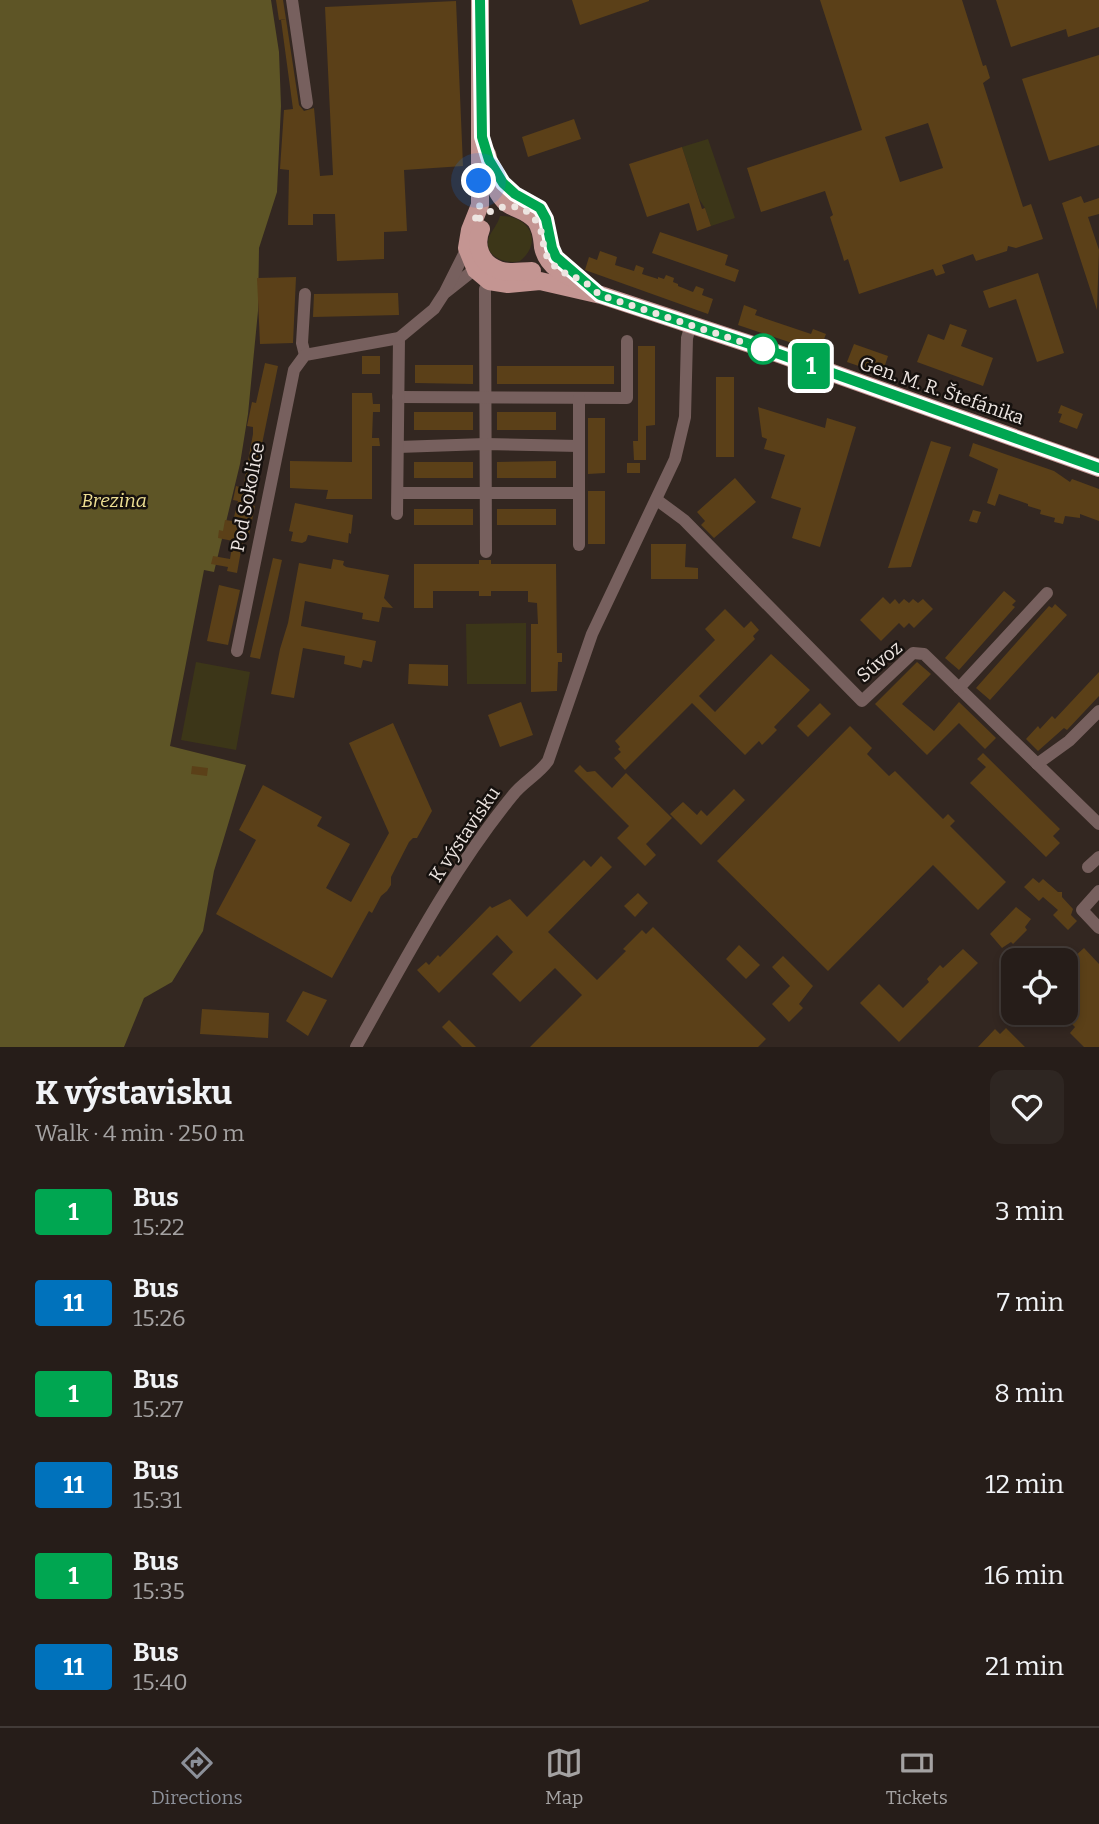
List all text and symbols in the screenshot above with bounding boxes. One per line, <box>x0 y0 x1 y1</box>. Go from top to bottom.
your location <box>461 163 496 198</box>
unlabelled marker <box>748 334 778 364</box>
line badge: 1 <box>788 343 834 389</box>
street label: Gen. M. R. Štefánika <box>856 351 1028 430</box>
text: 1 <box>806 352 816 380</box>
street label: Pod Sokolice <box>226 440 269 554</box>
park label: Brezina <box>81 489 147 512</box>
street label: Súvoz <box>852 636 907 687</box>
street label: K výstavisku <box>424 782 505 886</box>
map controls <box>1001 948 1078 1025</box>
button: locate <box>1001 948 1078 1025</box>
button: heart <box>990 1070 1064 1144</box>
text: K výstavisku <box>35 1073 232 1113</box>
text: Walk · 4 min · 250 m <box>35 1119 244 1147</box>
text: Bus <box>133 1182 179 1213</box>
text: 3 min <box>995 1196 1064 1227</box>
text: 1 <box>68 1198 79 1226</box>
text: 15:22 <box>133 1213 185 1241</box>
text: Bus <box>133 1273 179 1304</box>
text: 7 min <box>997 1287 1064 1318</box>
text: 11 <box>63 1289 84 1317</box>
text: 15:26 <box>133 1304 186 1332</box>
text: Bus <box>133 1364 179 1395</box>
text: 8 min <box>994 1378 1064 1409</box>
text: 1 <box>68 1380 79 1408</box>
text: 15:27 <box>133 1395 183 1423</box>
text: Bus <box>133 1455 179 1486</box>
text: 12 min <box>985 1469 1064 1500</box>
text: 11 <box>63 1471 84 1499</box>
text: 15:31 <box>133 1486 182 1514</box>
text: Bus <box>133 1546 179 1577</box>
text: 16 min <box>984 1560 1064 1591</box>
text: 1 <box>68 1562 79 1590</box>
text: 15:35 <box>133 1577 185 1605</box>
text: Bus <box>133 1637 179 1668</box>
text: 21 min <box>985 1651 1064 1682</box>
text: 11 <box>63 1653 84 1681</box>
text: 15:40 <box>133 1668 188 1696</box>
tab: Directions <box>151 1744 243 1809</box>
tab: Map <box>545 1744 583 1809</box>
tab: Tickets <box>886 1744 948 1809</box>

